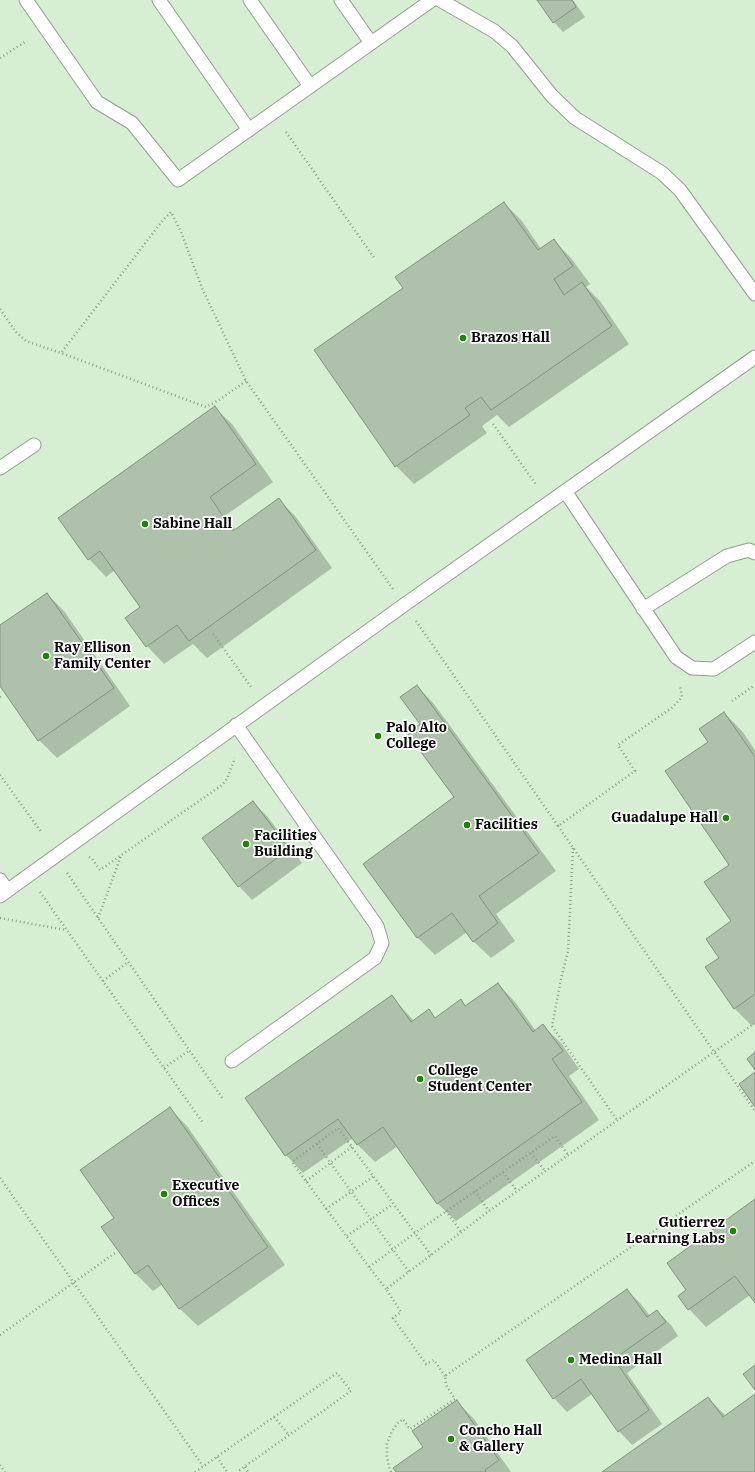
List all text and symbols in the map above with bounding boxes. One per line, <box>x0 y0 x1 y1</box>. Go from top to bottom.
place label: Brazos Hall <box>471 330 550 346</box>
marker: Brazos Hall <box>458 333 468 343</box>
place label: Sabine Hall <box>153 516 232 532</box>
marker: Sabine Hall <box>140 519 150 529</box>
place label: Ray Ellison Family Center <box>54 640 151 672</box>
marker: Ray Ellison Family Center <box>41 651 51 661</box>
place label: Palo Alto College <box>386 720 447 752</box>
marker: Palo Alto College <box>373 731 383 741</box>
place label: Guadalupe Hall <box>611 810 718 826</box>
marker: Guadalupe Hall <box>721 813 731 823</box>
place label: Facilities <box>475 817 538 833</box>
marker: Facilities <box>462 820 472 830</box>
place label: Facilities Building <box>254 828 317 860</box>
marker: Facilities Building <box>241 839 251 849</box>
place label: College Student Center <box>428 1063 532 1096</box>
marker: College Student Center <box>415 1074 425 1084</box>
place label: Executive Offices <box>172 1178 239 1210</box>
marker: Executive Offices <box>159 1189 169 1199</box>
place label: Gutierrez Learning Labs <box>626 1215 725 1248</box>
marker: Gutierrez Learning Labs <box>728 1226 738 1236</box>
place label: Medina Hall <box>579 1352 662 1368</box>
marker: Medina Hall <box>566 1355 576 1365</box>
place label: Concho Hall & Gallery <box>459 1423 542 1456</box>
marker: Concho Hall & Gallery <box>446 1434 456 1444</box>

